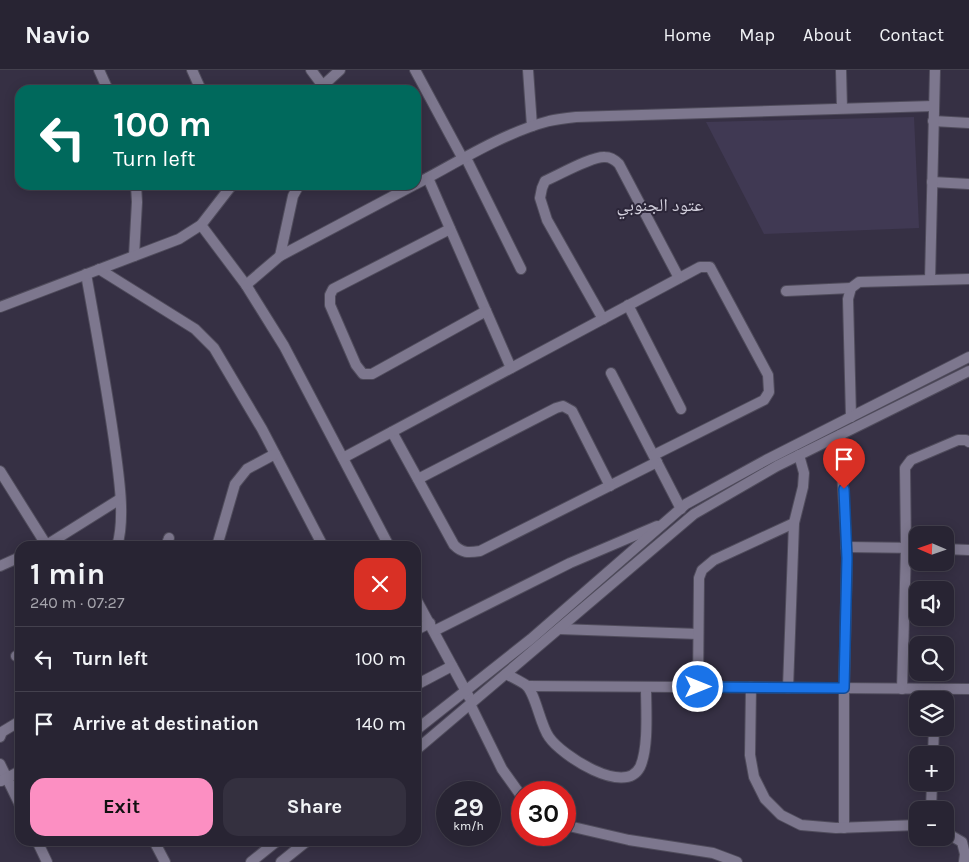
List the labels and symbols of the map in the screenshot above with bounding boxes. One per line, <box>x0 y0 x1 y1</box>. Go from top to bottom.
district label: عتود الجنوبي <box>617 194 703 220</box>
pin <box>823 438 865 489</box>
north arrow <box>909 526 954 571</box>
position arrow <box>671 660 723 712</box>
speed limit sign: 30 <box>511 781 576 846</box>

